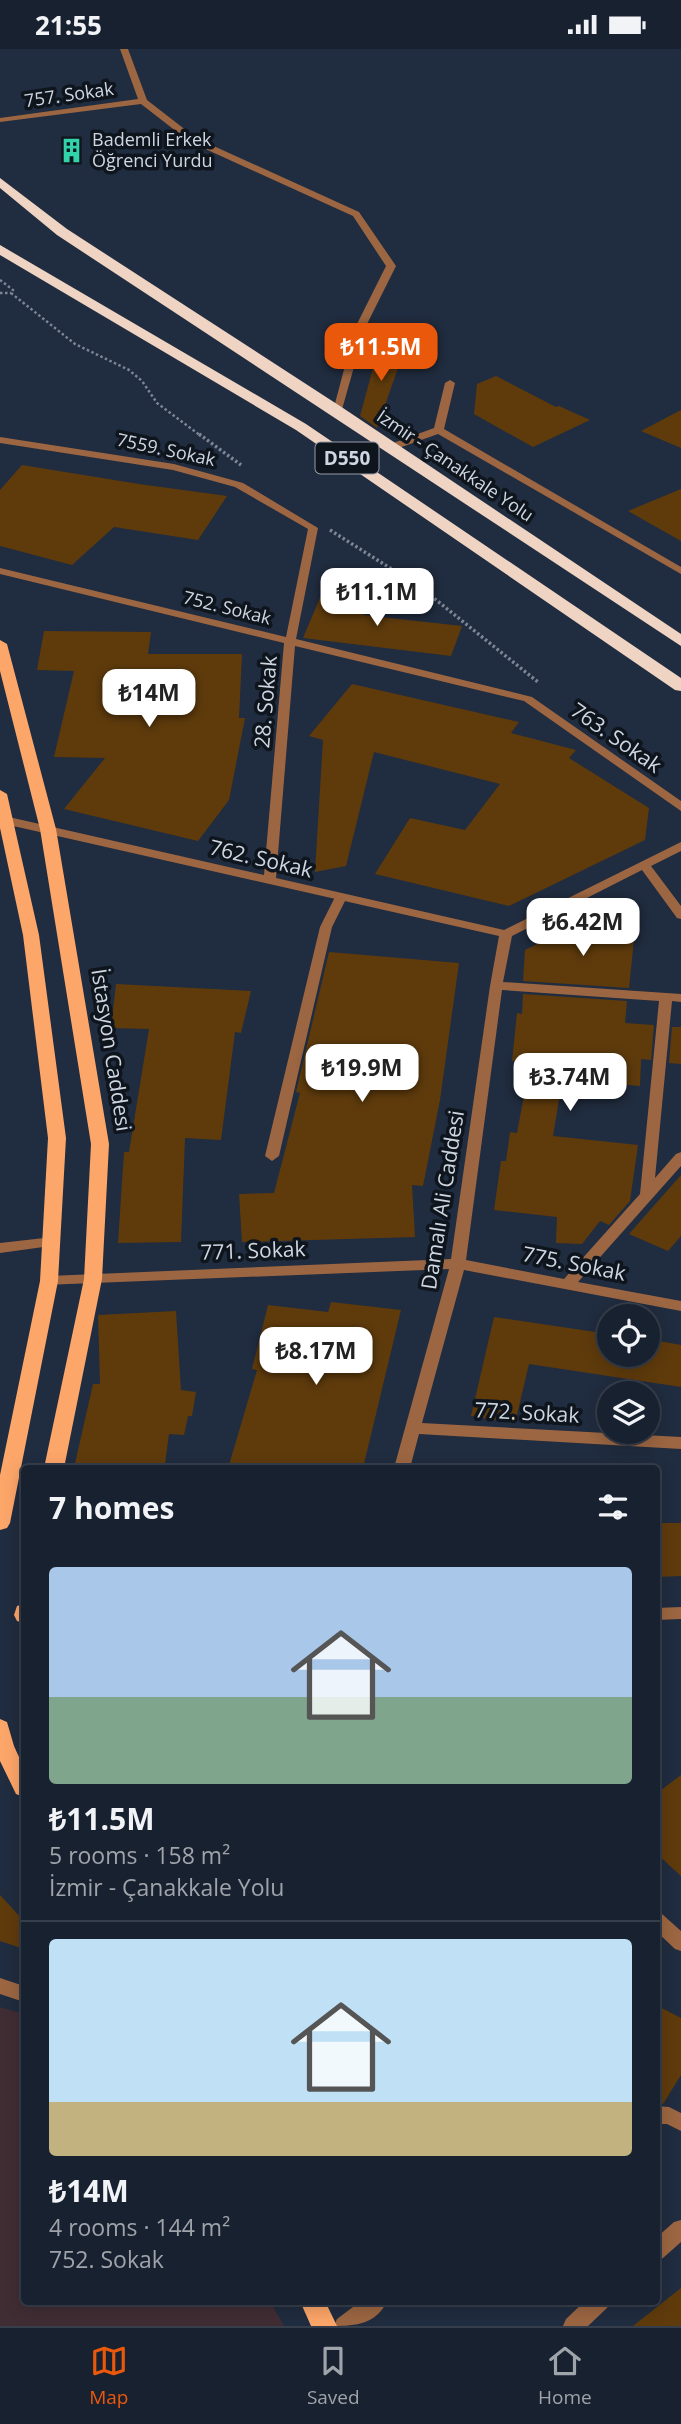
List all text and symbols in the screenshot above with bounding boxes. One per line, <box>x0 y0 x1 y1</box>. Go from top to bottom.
text: 21:55 <box>35 7 102 43</box>
street label: 757. Sokak <box>23 76 116 112</box>
place label: Bademli Erkek Öğrenci Yurdu <box>92 127 213 172</box>
building icon: Bademli Erkek Öğrenci Yurdu <box>58 136 86 164</box>
pin: ₺11.5M <box>324 323 438 383</box>
text: ₺11.5M <box>341 330 421 362</box>
street label: İzmir - Çanakkale Yolu <box>372 404 539 527</box>
street label: 7559. Sokak <box>115 427 218 471</box>
road number: D550 <box>316 443 378 473</box>
pin: ₺11.1M <box>320 569 434 628</box>
text: ₺11.1M <box>337 575 417 607</box>
street label: 752. Sokak <box>181 585 274 630</box>
street label: 28. Sokak <box>247 654 283 749</box>
pin: ₺14M <box>108 669 190 729</box>
text: ₺14M <box>118 676 180 708</box>
street label: 763. Sokak <box>566 696 668 779</box>
street label: 762. Sokak <box>207 833 315 883</box>
pin: ₺6.42M <box>526 899 640 958</box>
text: ₺6.42M <box>543 905 623 937</box>
street label: İstasyon Caddesi <box>85 967 139 1133</box>
pin: ₺19.9M <box>305 1045 419 1104</box>
text: ₺19.9M <box>322 1051 402 1083</box>
pin: ₺3.74M <box>513 1053 627 1113</box>
text: ₺3.74M <box>530 1060 610 1092</box>
street label: Damalı Ali Caddesi <box>414 1108 470 1291</box>
street label: 771. Sokak <box>200 1234 306 1266</box>
street label: 775. Sokak <box>520 1239 628 1287</box>
map controls <box>597 1304 660 1444</box>
button: locate <box>597 1304 660 1367</box>
pin: ₺8.17M <box>259 1327 373 1387</box>
text: ₺8.17M <box>276 1334 356 1366</box>
button: layers <box>597 1381 660 1444</box>
street label: 772. Sokak <box>474 1395 580 1429</box>
text: 7 homes <box>49 1487 174 1528</box>
icon: filters <box>594 1488 632 1526</box>
icon: home <box>278 1612 404 1738</box>
text: ₺11.5M <box>49 1798 154 1839</box>
text: 5 rooms · 158 m² <box>49 1839 230 1871</box>
text: İzmir - Çanakkale Yolu <box>49 1871 284 1903</box>
icon: home <box>278 1984 404 2110</box>
text: ₺14M <box>49 2170 129 2211</box>
text: 4 rooms · 144 m² <box>49 2211 230 2243</box>
text: 752. Sokak <box>49 2243 164 2275</box>
tab: Map <box>89 2342 128 2410</box>
tab: Saved <box>307 2342 360 2410</box>
tab: Home <box>538 2342 592 2410</box>

